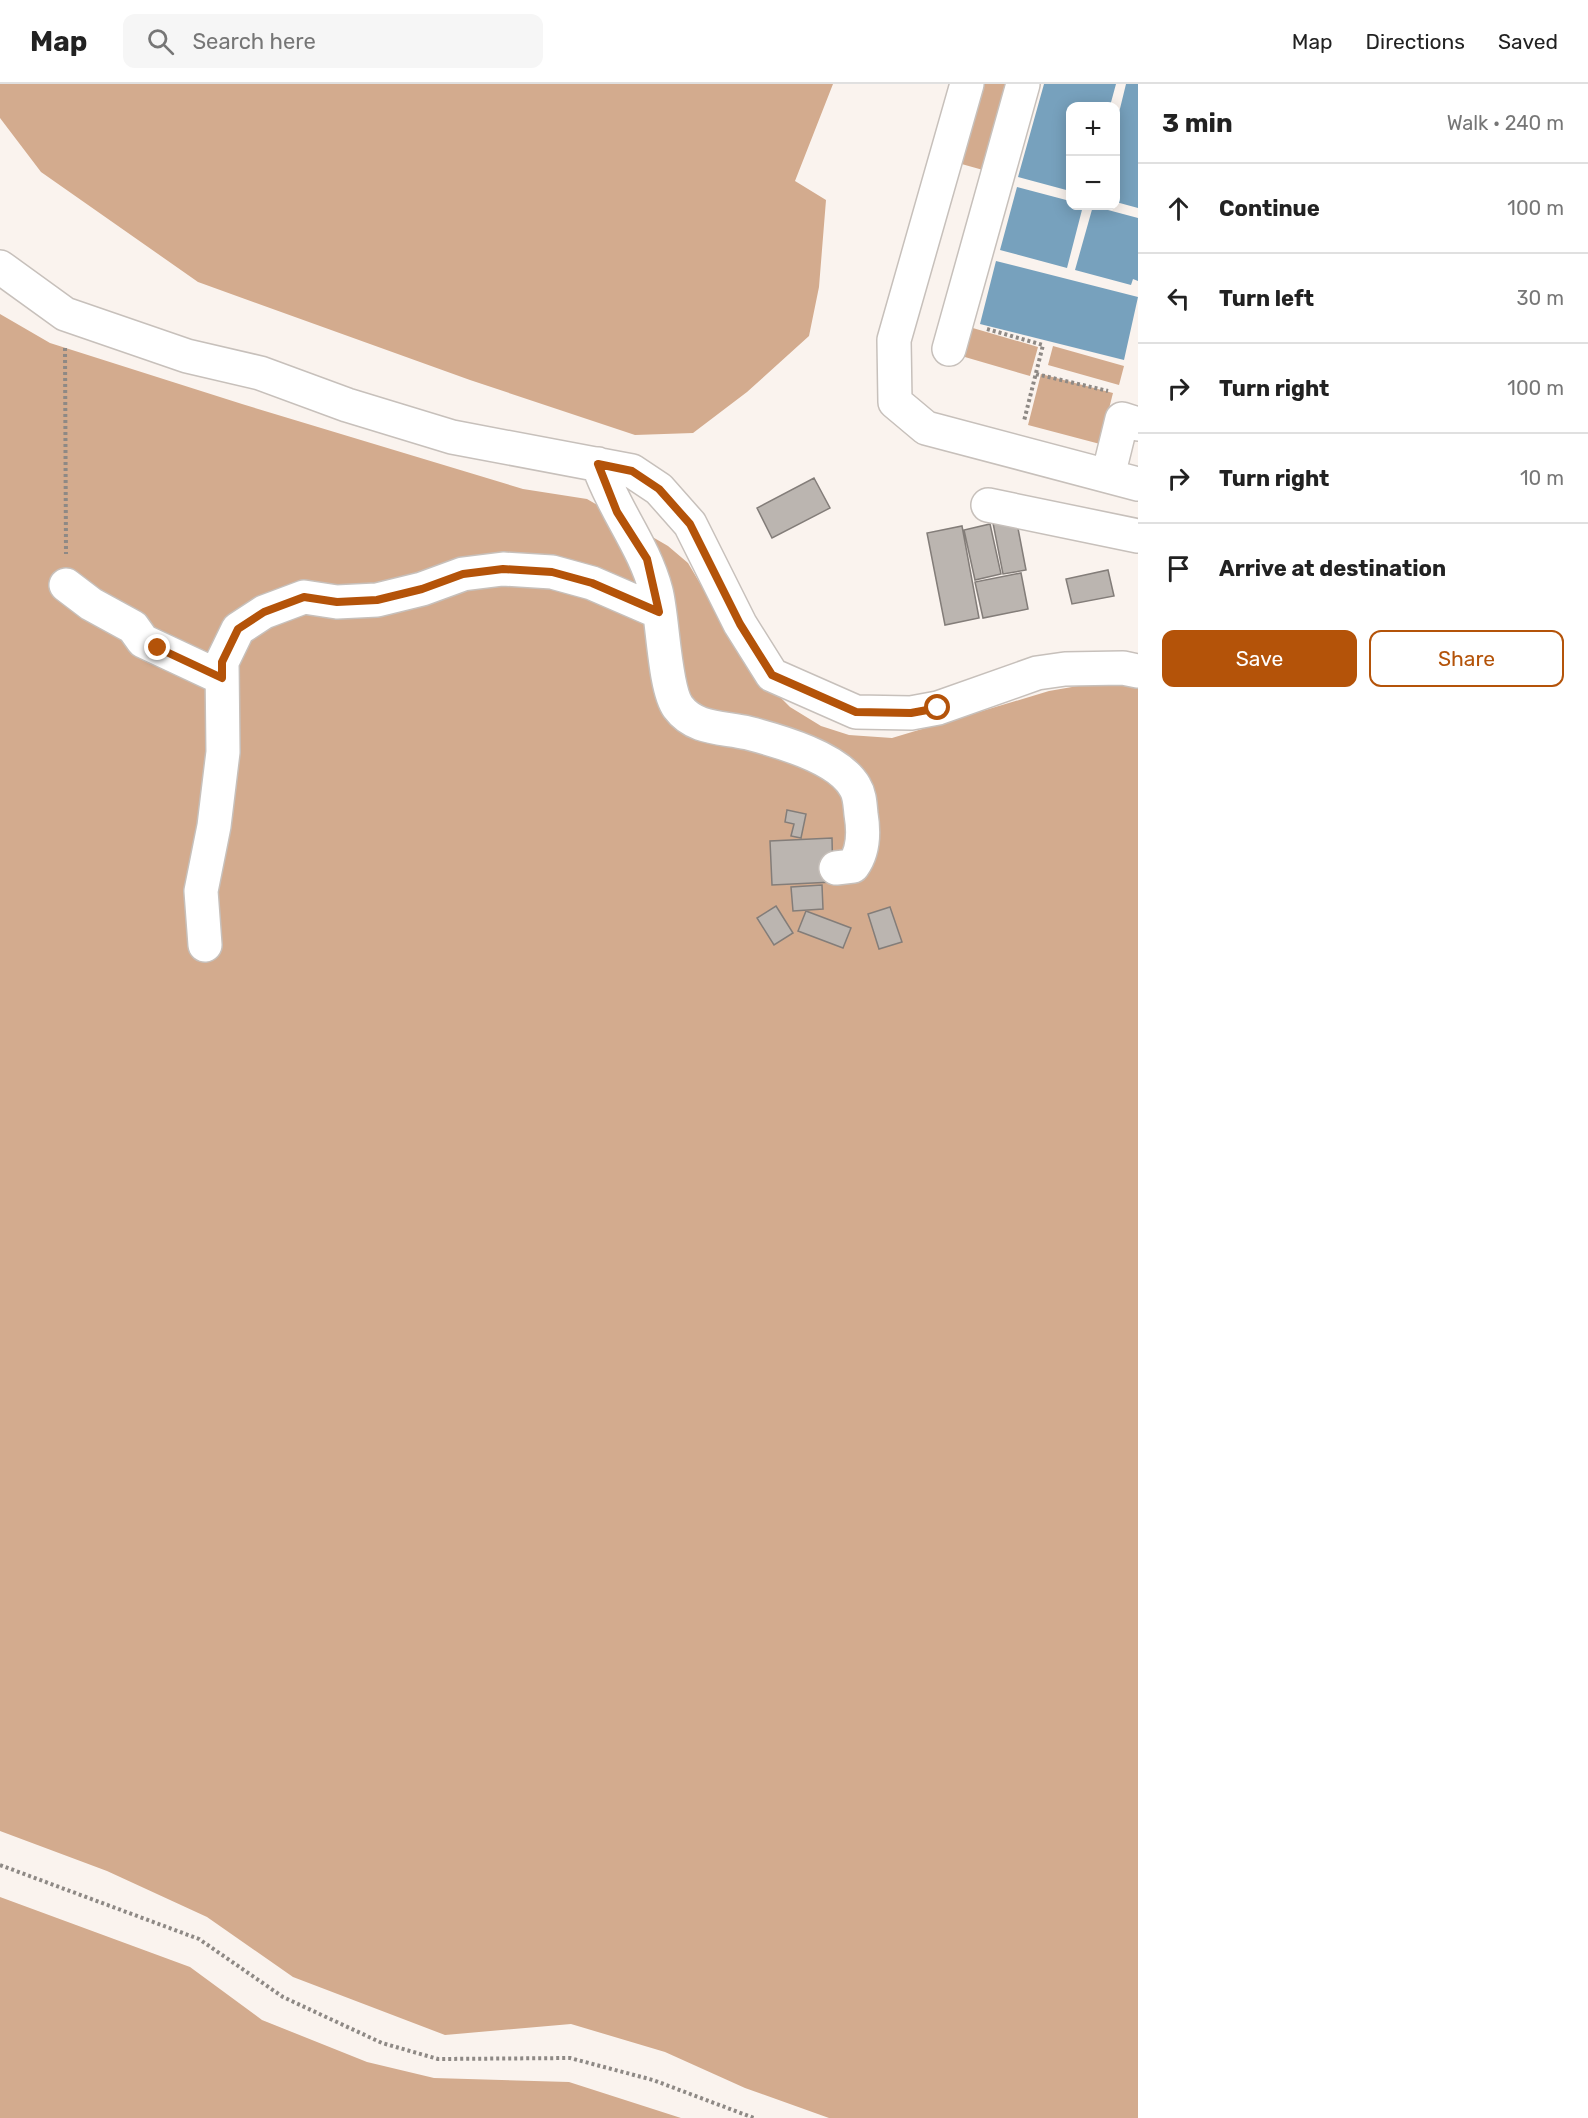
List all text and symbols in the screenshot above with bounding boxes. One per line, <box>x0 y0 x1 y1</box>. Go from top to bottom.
search box <box>123 14 543 68</box>
text: Map <box>30 25 87 58</box>
icon: search <box>144 25 177 58</box>
text: Search here <box>192 28 316 55</box>
text: Map <box>1292 29 1333 54</box>
text: Directions <box>1366 29 1465 54</box>
text: Saved <box>1498 29 1558 54</box>
map controls <box>1066 102 1120 210</box>
button: + <box>1066 102 1120 156</box>
text: 3 min <box>1162 108 1233 139</box>
text: Walk · 240 m <box>1447 111 1564 135</box>
button: − <box>1066 156 1120 210</box>
icon: ahead <box>1162 192 1195 225</box>
text: Continue <box>1219 195 1320 222</box>
text: 100 m <box>1507 196 1564 220</box>
icon: left <box>1162 282 1195 315</box>
text: Turn left <box>1219 285 1314 312</box>
text: 30 m <box>1517 286 1564 310</box>
icon: right <box>1162 372 1195 405</box>
text: Turn right <box>1219 375 1329 402</box>
text: 100 m <box>1507 376 1564 400</box>
icon: right <box>1162 462 1195 495</box>
text: Turn right <box>1219 465 1329 492</box>
text: 10 m <box>1520 466 1564 490</box>
icon: arrive <box>1162 552 1195 585</box>
text: Arrive at destination <box>1219 555 1446 582</box>
button: Save <box>1162 630 1357 687</box>
button: Share <box>1369 630 1564 687</box>
route end <box>144 634 170 660</box>
route start <box>924 694 950 720</box>

